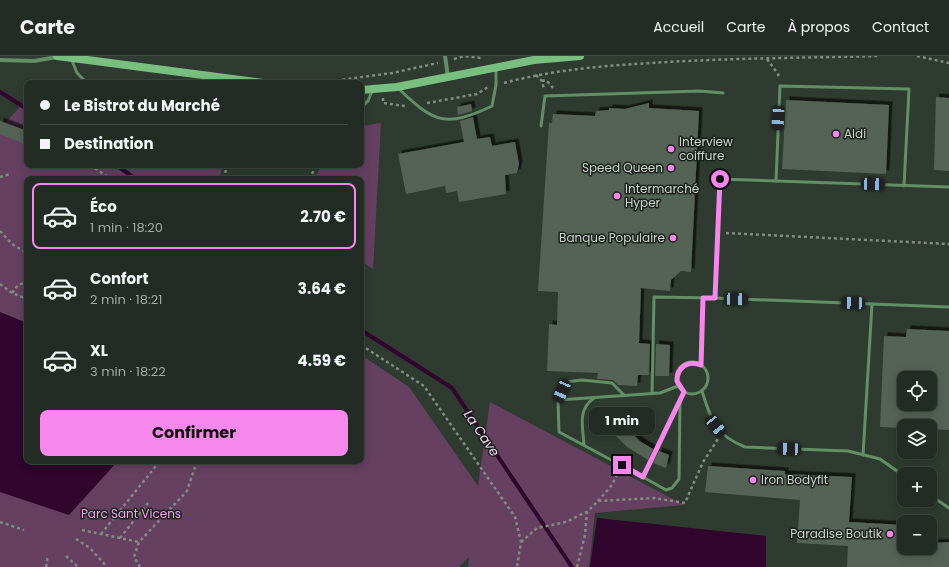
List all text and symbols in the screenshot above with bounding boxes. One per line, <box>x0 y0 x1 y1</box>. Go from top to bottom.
text: Carte <box>20 14 75 41</box>
text: Accueil <box>653 17 704 37</box>
text: Carte <box>726 17 766 37</box>
text: À propos <box>788 17 850 37</box>
text: Contact <box>872 17 929 37</box>
text: Le Bistrot du Marché <box>64 95 220 116</box>
car <box>771 106 785 130</box>
place label: Aldi <box>844 125 866 142</box>
marker: Aldi <box>831 129 841 139</box>
text: Destination <box>64 133 154 154</box>
place label: Interview coiffure <box>679 133 733 164</box>
marker: Interview coiffure <box>666 144 676 154</box>
place label: Speed Queen <box>582 159 663 176</box>
marker: Speed Queen <box>666 163 676 173</box>
route start <box>711 170 729 188</box>
car <box>861 178 885 190</box>
place label: Intermarché Hyper <box>625 180 699 211</box>
marker: Intermarché Hyper <box>612 191 622 201</box>
text: Éco <box>90 196 117 217</box>
icon: car <box>42 198 78 234</box>
text: 2.70 € <box>300 206 346 227</box>
text: 1 min · 18:20 <box>90 218 163 237</box>
place label: Banque Populaire <box>559 229 665 246</box>
marker: Banque Populaire <box>668 233 678 243</box>
text: Confort <box>90 268 149 289</box>
icon: car <box>42 270 78 306</box>
text: 3.64 € <box>298 278 346 299</box>
text: 2 min · 18:21 <box>90 290 162 309</box>
car <box>724 293 748 305</box>
car <box>841 297 865 309</box>
text: XL <box>90 340 108 361</box>
icon: car <box>42 342 78 378</box>
text: 4.59 € <box>298 350 346 371</box>
text: 3 min · 18:22 <box>90 362 166 381</box>
map controls <box>897 371 937 555</box>
button: locate <box>897 371 937 411</box>
car <box>552 378 572 404</box>
water label: La Cave <box>459 406 504 460</box>
callout: 1 min <box>589 407 655 435</box>
button: Confirmer <box>40 410 348 456</box>
text: 1 min <box>605 411 639 430</box>
car <box>704 413 728 439</box>
button: layers <box>897 419 937 459</box>
car <box>777 443 801 455</box>
route end <box>613 456 631 474</box>
button: + <box>897 467 937 507</box>
place label: Iron Bodyfit <box>761 471 828 488</box>
marker: Iron Bodyfit <box>748 475 758 485</box>
park label: Parc Sant Vicens <box>81 505 181 522</box>
button: − <box>897 515 937 555</box>
place label: Paradise Boutik <box>790 525 883 542</box>
marker: Paradise Boutik <box>885 529 895 539</box>

